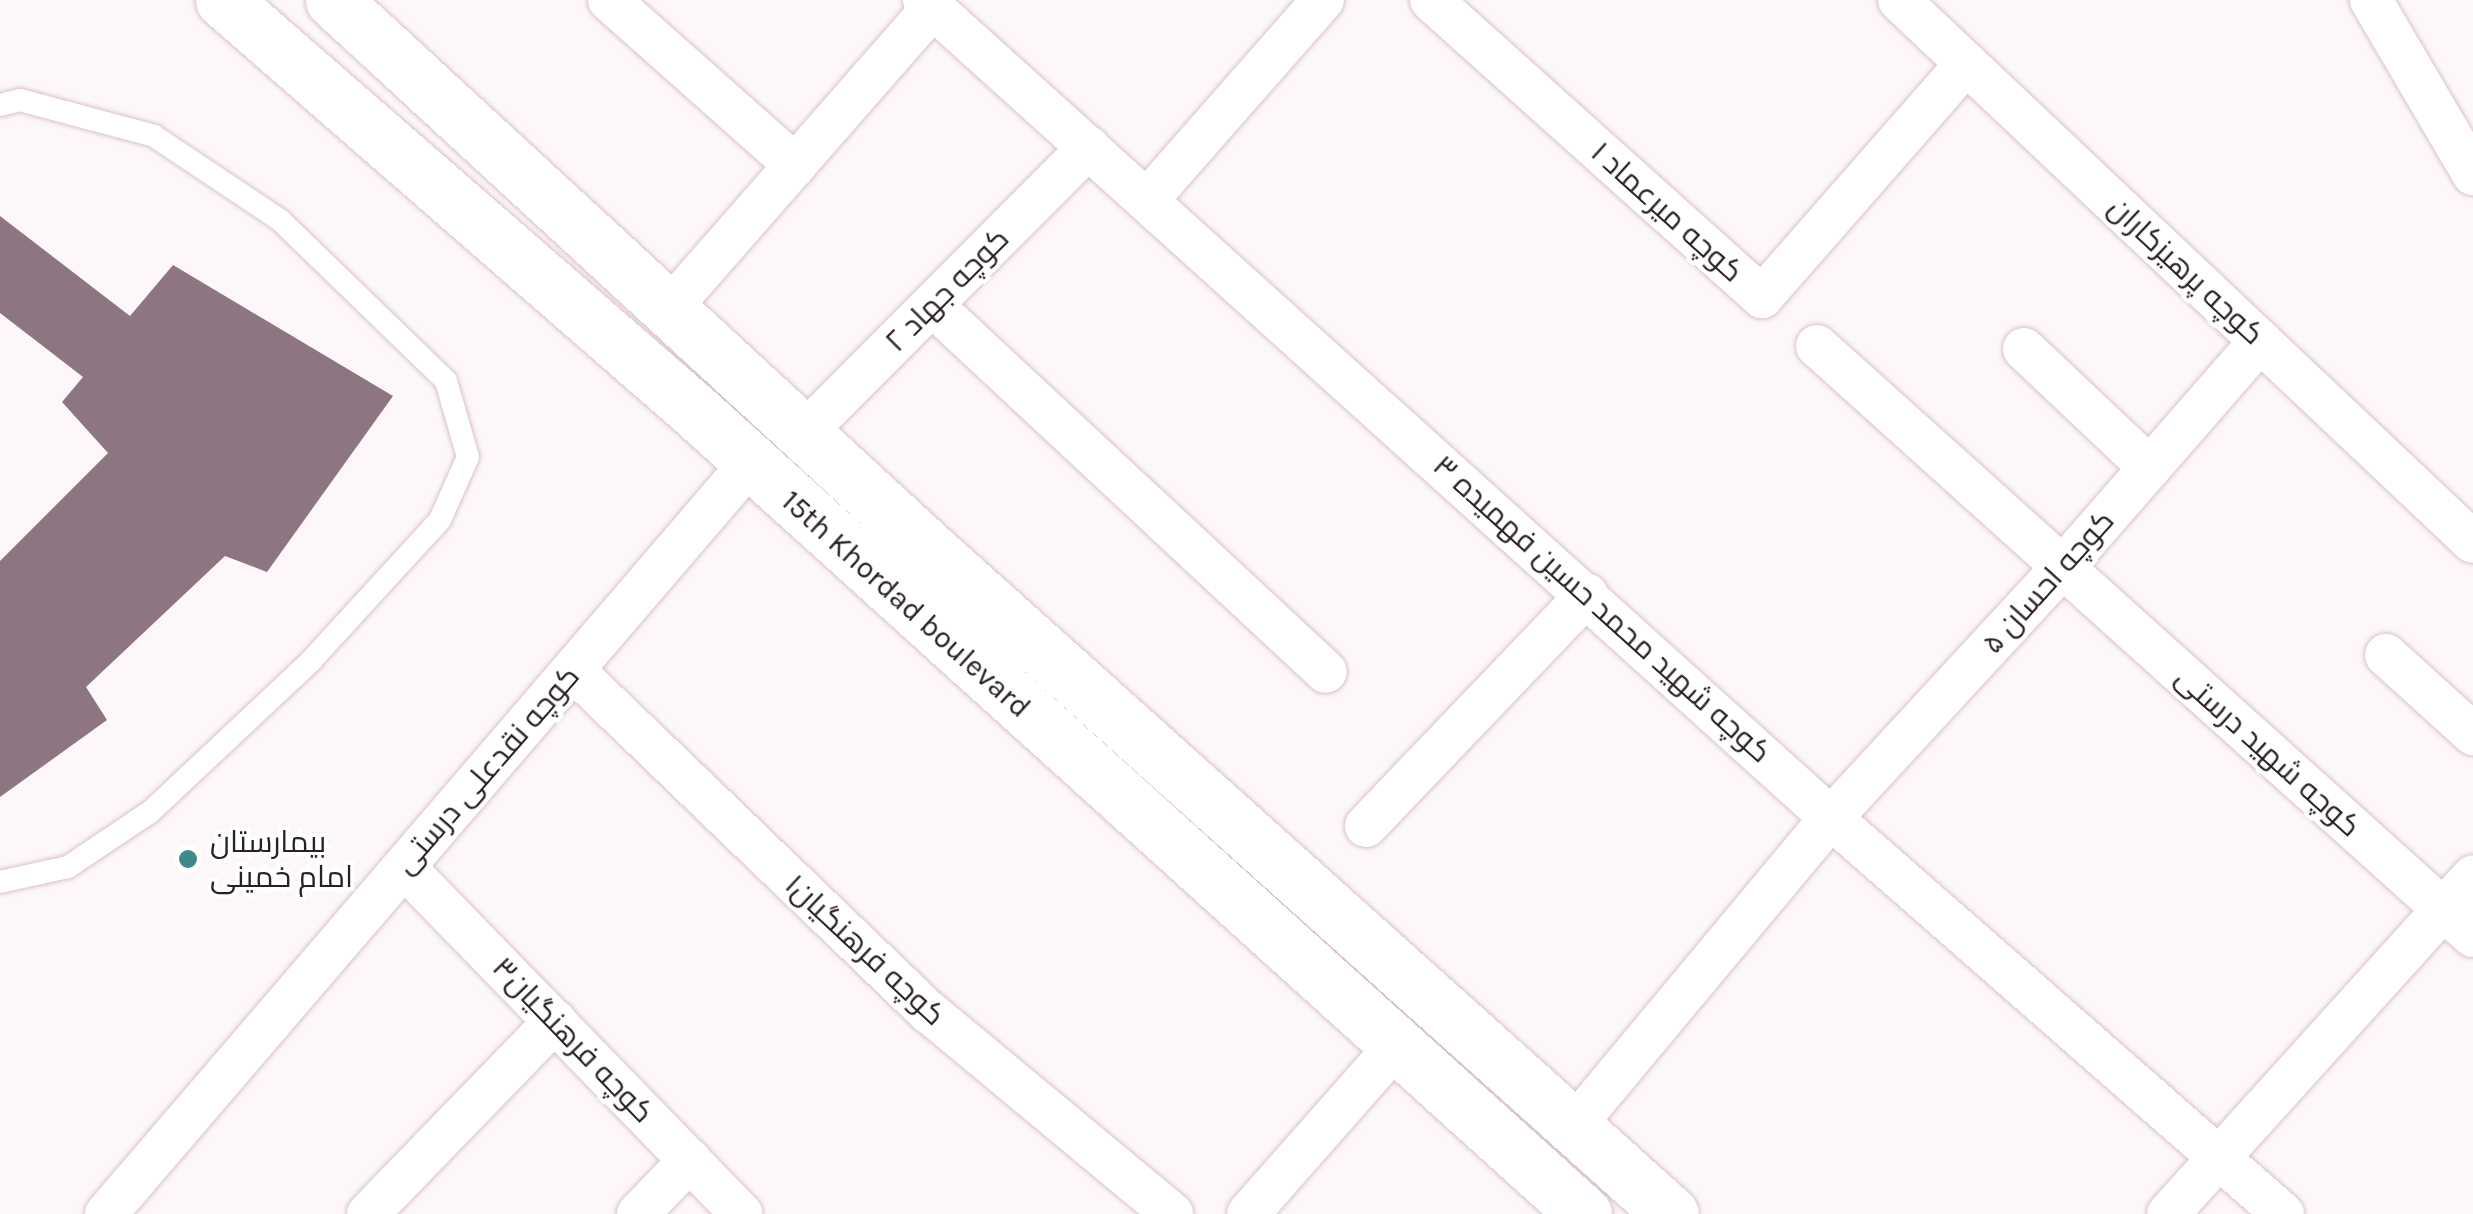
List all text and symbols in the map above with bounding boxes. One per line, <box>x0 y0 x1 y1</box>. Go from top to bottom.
street label: کوچه میرعماد ۱ <box>1584 134 1750 290</box>
street label: کوچه پرهیزکاران <box>2101 190 2271 352</box>
street label: کوچه جهاد ۲ <box>878 221 1016 359</box>
street label: کوچه شهید محمد حسین فهمیده ۳ <box>1426 448 1778 770</box>
street label: 15th Khordad boulevard <box>774 483 1038 725</box>
street label: کوچه احسان ۵ <box>1974 503 2122 661</box>
street label: کوچه نقدعلی درستی <box>387 659 587 881</box>
street label: کوچه شهید درستی <box>2168 660 2368 844</box>
place label: بیمارستان امام خمینی <box>210 824 353 894</box>
marker: بیمارستان امام خمینی <box>175 846 201 872</box>
street label: کوچه فرهنگیان۱ <box>778 867 952 1033</box>
street label: کوچه فرهنگیان۳ <box>485 950 661 1130</box>

